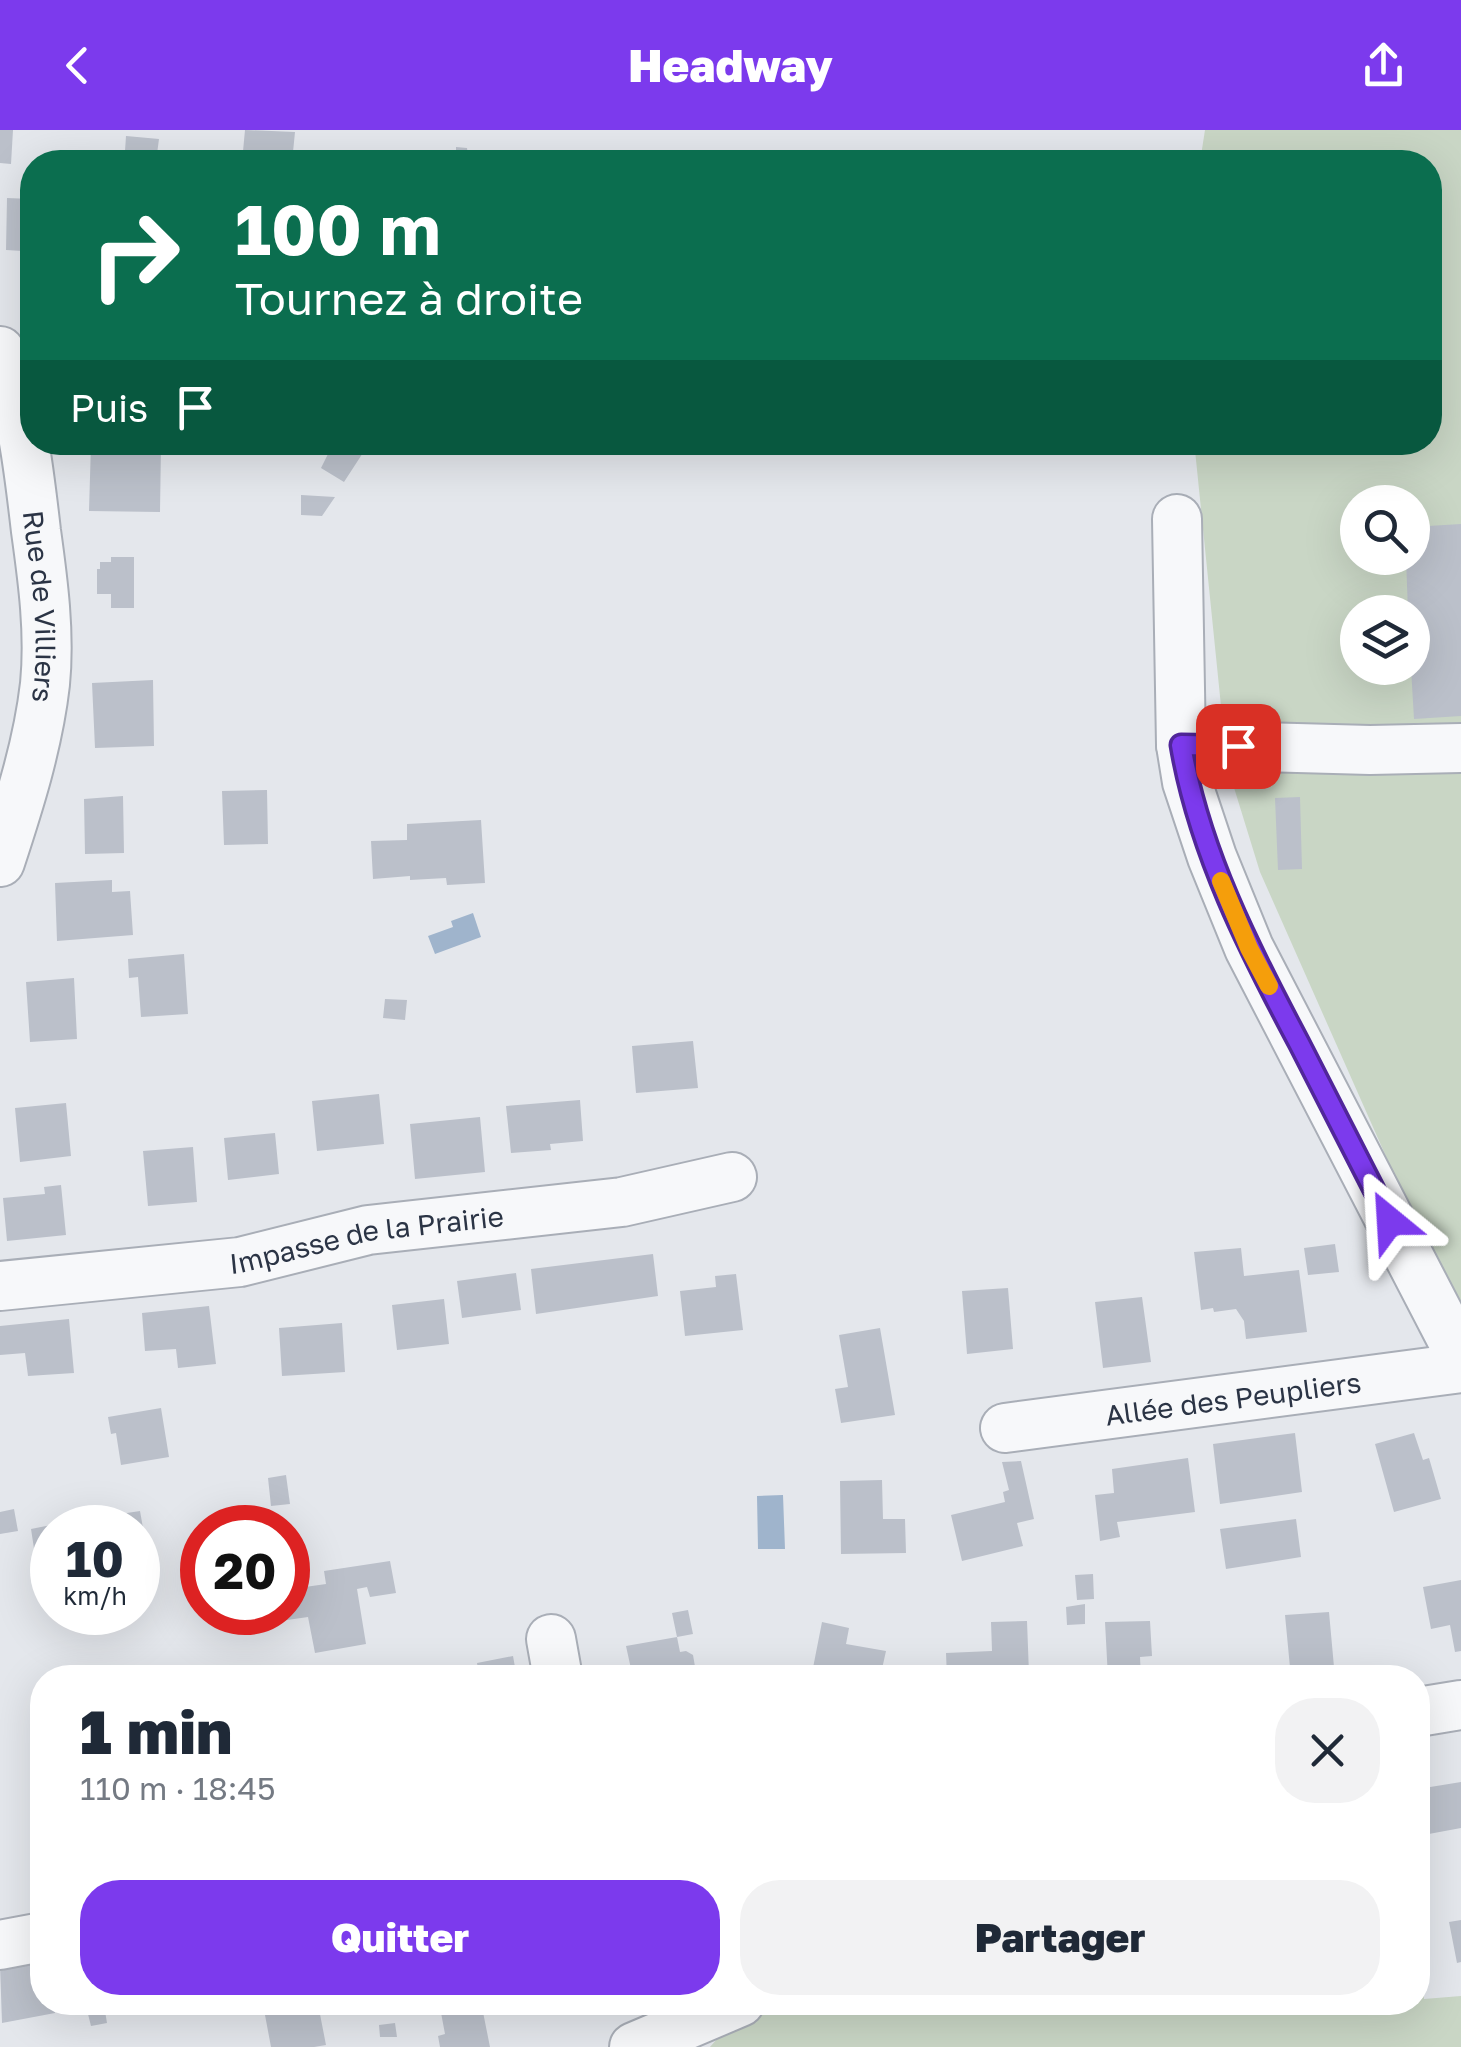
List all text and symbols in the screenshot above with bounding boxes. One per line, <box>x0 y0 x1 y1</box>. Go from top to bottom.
icon: back <box>50 38 105 93</box>
text: Headway <box>628 38 833 92</box>
icon: share <box>1356 38 1411 93</box>
text: 100 m <box>235 186 441 270</box>
icon: right <box>70 190 200 320</box>
text: Tournez à droite <box>235 271 583 325</box>
icon: arrive <box>168 380 223 435</box>
text: Puis <box>70 385 148 430</box>
map controls <box>1340 485 1430 685</box>
button: search <box>1340 485 1430 575</box>
street label: Rue de Villiers <box>17 509 63 705</box>
button: layers <box>1340 595 1430 685</box>
pin <box>1196 704 1281 789</box>
icon: arrive <box>1211 719 1266 774</box>
position arrow <box>1338 1169 1442 1273</box>
street label: Impasse de la Prairie <box>228 1199 505 1279</box>
street label: Allée des Peupliers <box>1103 1365 1363 1431</box>
speed limit sign: 20 <box>180 1505 310 1635</box>
text: 10 <box>66 1528 124 1588</box>
text: km/h <box>63 1580 127 1611</box>
text: 1 min <box>80 1695 232 1767</box>
button: close <box>1275 1698 1380 1803</box>
text: 110 m · 18:45 <box>80 1769 276 1807</box>
button: Quitter <box>80 1880 720 1995</box>
button: Partager <box>740 1880 1380 1995</box>

